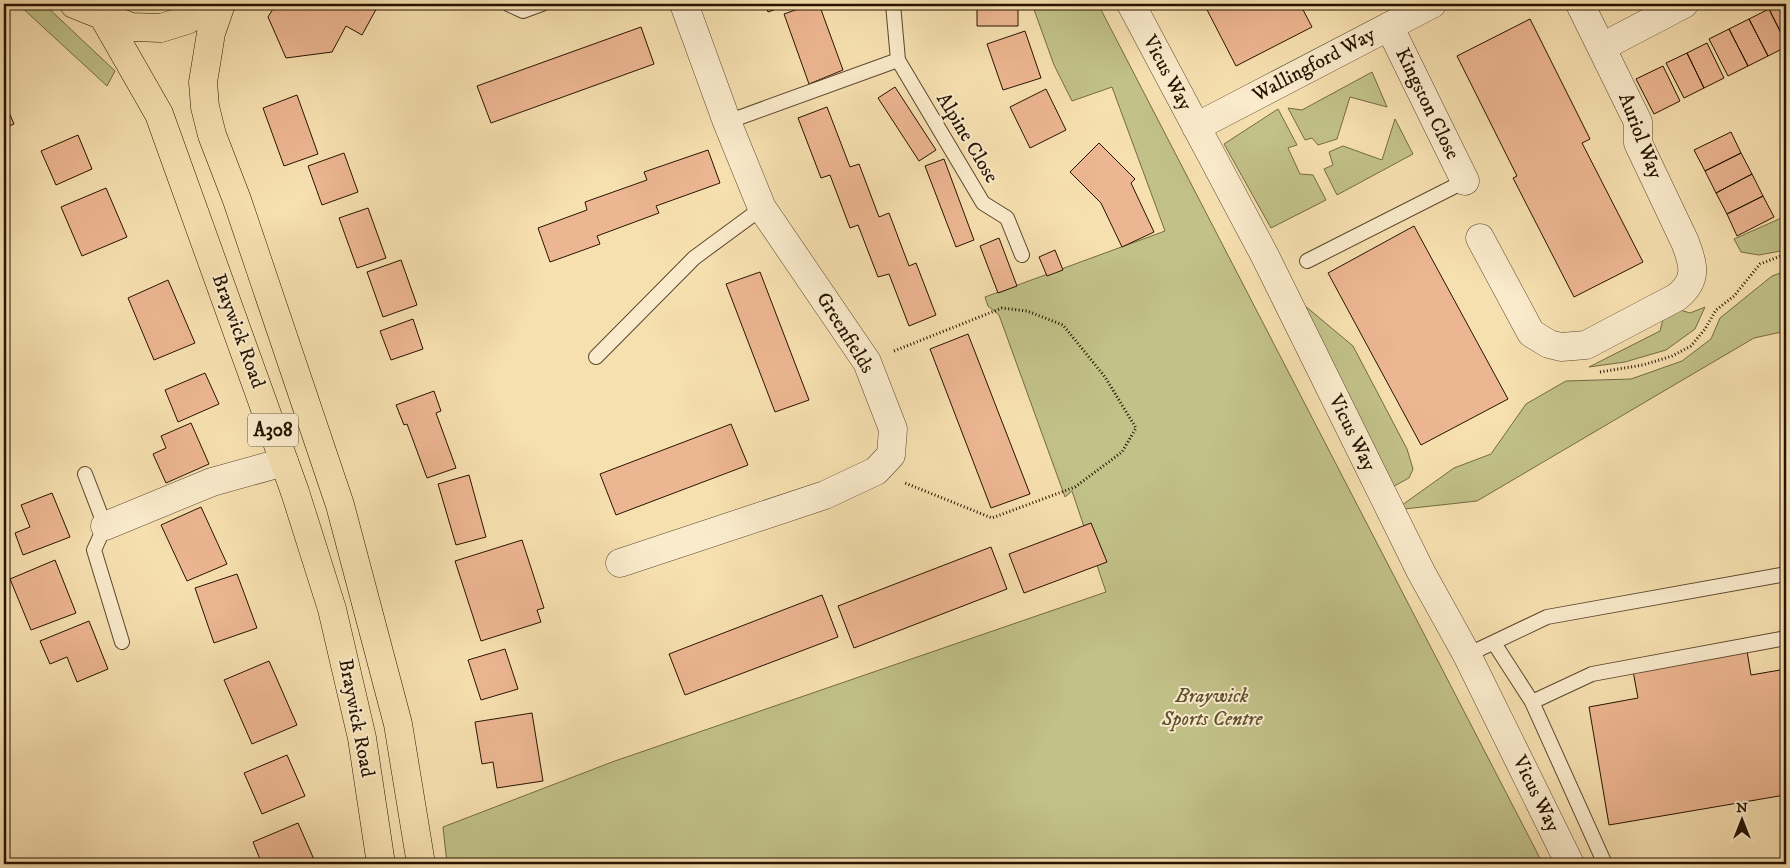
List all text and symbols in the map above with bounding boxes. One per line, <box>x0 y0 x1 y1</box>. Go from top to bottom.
street label: Wallingford Way <box>1247 22 1380 108</box>
street label: Vicus Way <box>1136 30 1198 115</box>
street label: Kingston Close <box>1389 44 1465 164</box>
street label: Alpine Close <box>930 88 1004 188</box>
street label: Auriol Way <box>1612 90 1668 183</box>
street label: Braywick Road <box>206 270 270 392</box>
street label: Greenfields <box>810 288 880 378</box>
street label: Vicus Way <box>1322 390 1381 476</box>
road number: A308 <box>248 414 298 446</box>
street label: Braywick Road <box>332 657 380 779</box>
park label: Braywick Sports Centre <box>1161 684 1263 732</box>
street label: Vicus Way <box>1506 751 1565 837</box>
north arrow <box>1718 796 1768 846</box>
text: N <box>1736 799 1748 817</box>

